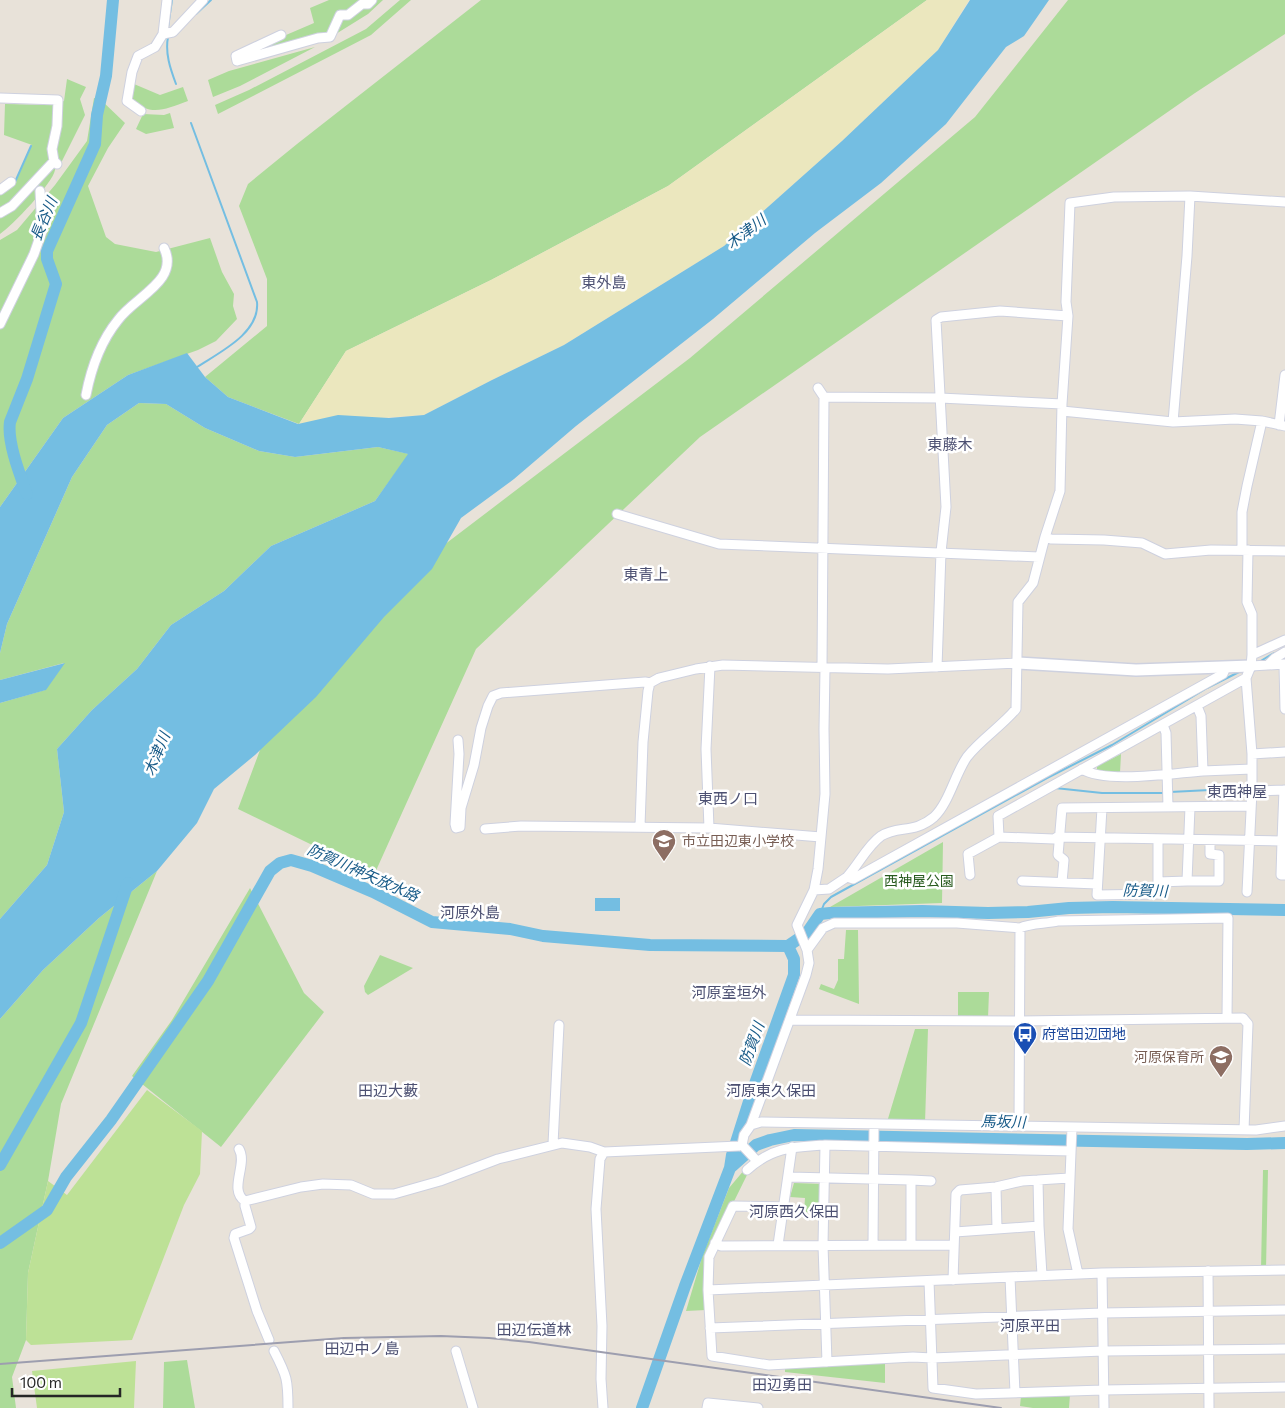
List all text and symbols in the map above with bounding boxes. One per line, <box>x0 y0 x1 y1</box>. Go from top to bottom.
water label: 長谷川 <box>26 193 61 243</box>
water label: 木津川 <box>722 209 770 252</box>
district label: 東外島 <box>581 273 627 291</box>
district label: 東藤木 <box>927 435 973 453</box>
district label: 東青上 <box>623 565 669 583</box>
water label: 木津川 <box>139 728 174 778</box>
district label: 東西神屋 <box>1207 782 1267 800</box>
district label: 東西ノ口 <box>698 789 758 807</box>
school or university icon: 市立田辺東小学校 <box>651 828 677 862</box>
place label: 市立田辺東小学校 <box>682 832 794 849</box>
water label: 防賀川神矢放水路 <box>305 839 424 906</box>
park label: 西神屋公園 <box>884 872 954 889</box>
water label: 防賀川 <box>1122 881 1170 899</box>
district label: 河原外島 <box>440 903 500 921</box>
district label: 河原室垣外 <box>691 983 767 1001</box>
water label: 防賀川 <box>735 1018 768 1068</box>
bus stop icon: 府営田辺団地 <box>1012 1021 1038 1055</box>
place label: 府営田辺団地 <box>1042 1025 1126 1042</box>
school or university icon: 河原保育所 <box>1208 1044 1234 1078</box>
place label: 河原保育所 <box>1134 1048 1204 1065</box>
district label: 田辺大藪 <box>358 1081 418 1099</box>
district label: 河原東久保田 <box>726 1081 816 1099</box>
water label: 馬坂川 <box>980 1112 1028 1130</box>
district label: 河原西久保田 <box>749 1202 839 1220</box>
district label: 河原平田 <box>1000 1316 1060 1334</box>
district label: 田辺伝道林 <box>496 1320 572 1338</box>
district label: 田辺中ノ島 <box>324 1339 400 1357</box>
scale bar <box>12 1366 120 1398</box>
text: 100 m <box>20 1373 62 1391</box>
district label: 田辺勇田 <box>752 1375 812 1393</box>

